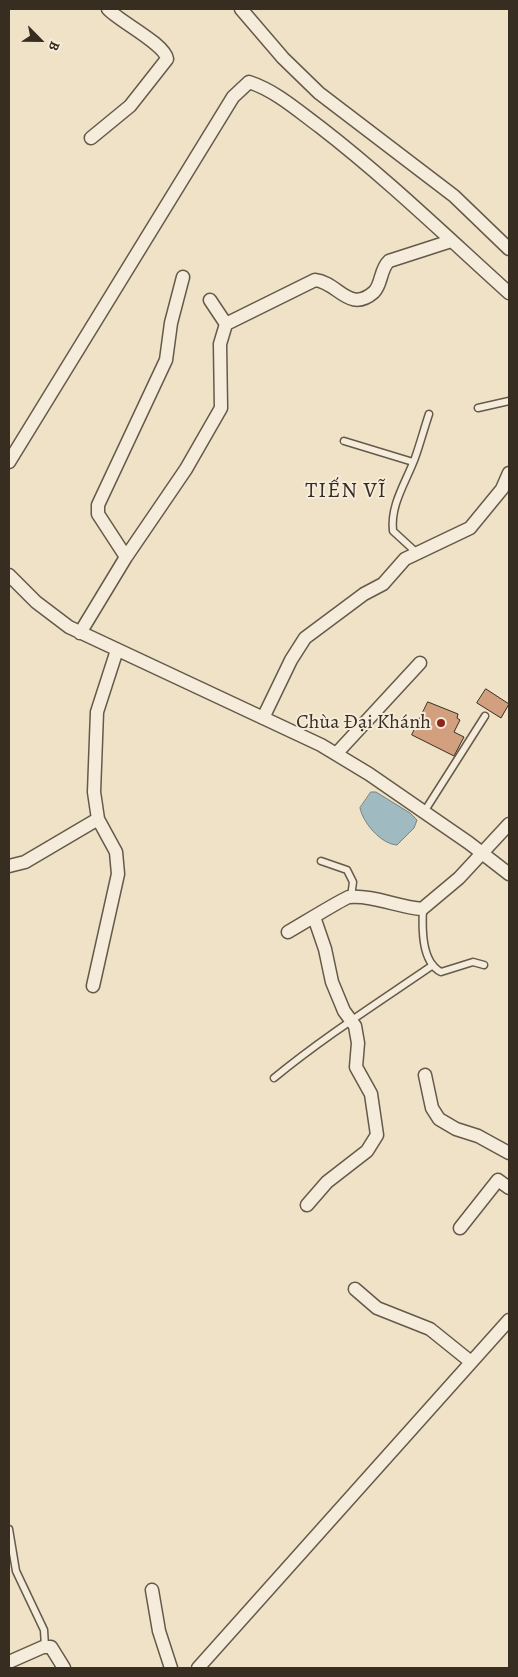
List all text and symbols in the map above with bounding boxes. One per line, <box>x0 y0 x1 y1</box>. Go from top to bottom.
north arrow <box>15 15 65 65</box>
text: B <box>44 38 65 54</box>
district label: TIẾN VĨ <box>304 479 388 505</box>
place label: Chùa Đại Khánh <box>296 711 431 735</box>
marker: Chùa Đại Khánh <box>435 717 447 729</box>

